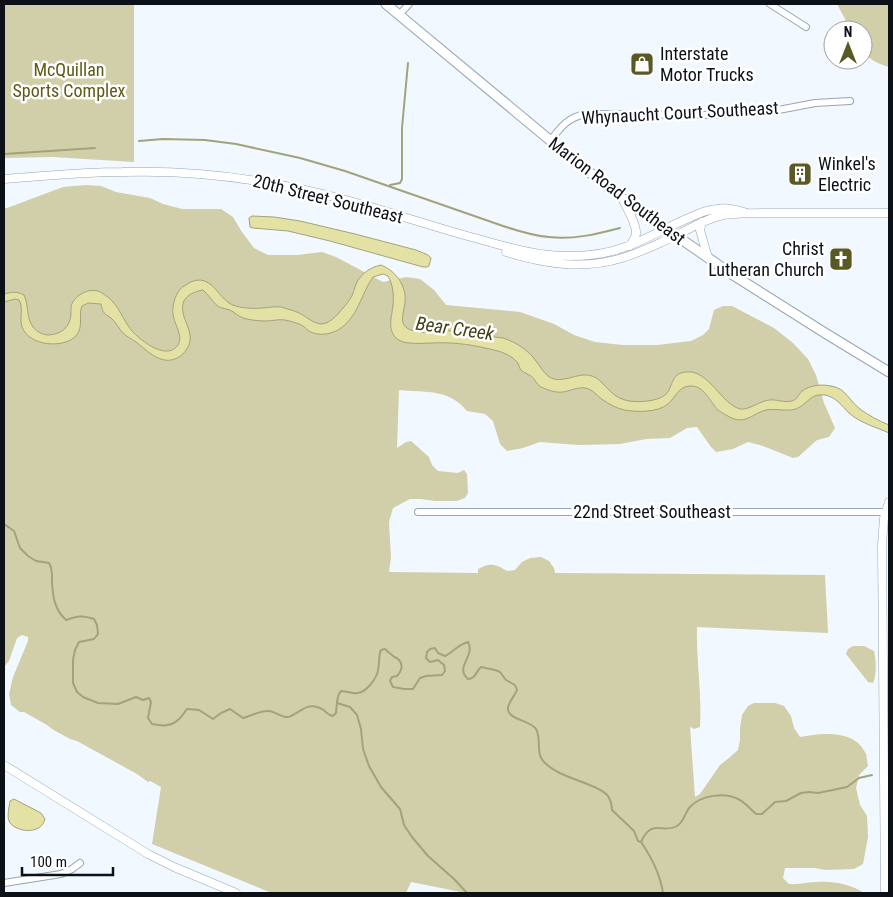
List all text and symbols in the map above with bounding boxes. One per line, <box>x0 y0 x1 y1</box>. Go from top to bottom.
north arrow <box>823 20 873 70</box>
text: N <box>844 24 852 40</box>
place label: Interstate Motor Trucks <box>660 43 754 85</box>
shop icon: Interstate Motor Trucks <box>629 51 655 77</box>
park label: McQuillan Sports Complex <box>13 59 126 101</box>
street label: Whynaucht Court Southeast <box>581 97 779 128</box>
street label: Marion Road Southeast <box>545 132 690 249</box>
place label: Winkel's Electric <box>818 153 876 195</box>
building icon: Winkel's Electric <box>787 161 813 187</box>
street label: 20th Street Southeast <box>251 170 405 227</box>
place label: Christ Lutheran Church <box>708 238 824 280</box>
church icon: Christ Lutheran Church <box>828 246 854 272</box>
water label: Bear Creek <box>414 312 496 345</box>
street label: 22nd Street Southeast <box>573 501 731 522</box>
scale bar <box>22 844 114 876</box>
text: 100 m <box>30 853 67 871</box>

